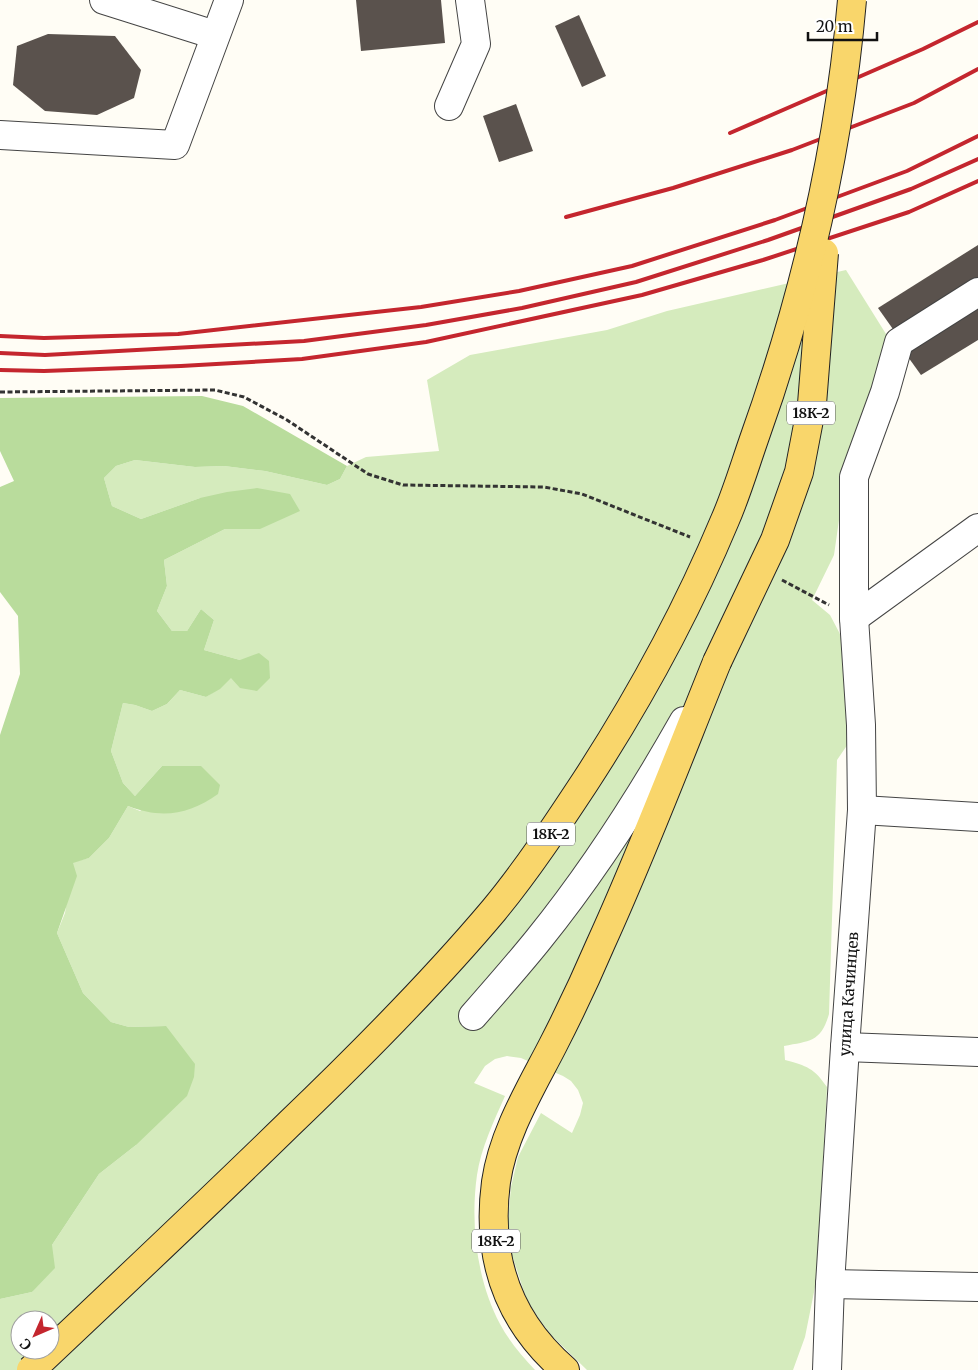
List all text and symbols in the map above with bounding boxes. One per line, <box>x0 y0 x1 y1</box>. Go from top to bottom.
scale bar <box>808 10 877 42</box>
text: 20 m <box>816 17 853 36</box>
road number: 18К-2 <box>787 402 835 424</box>
road number: 18К-2 <box>527 822 575 846</box>
street label: улица Качинцев <box>835 931 862 1057</box>
road number: 18К-2 <box>472 1230 520 1252</box>
north arrow <box>10 1310 60 1360</box>
text: С <box>16 1335 35 1354</box>

